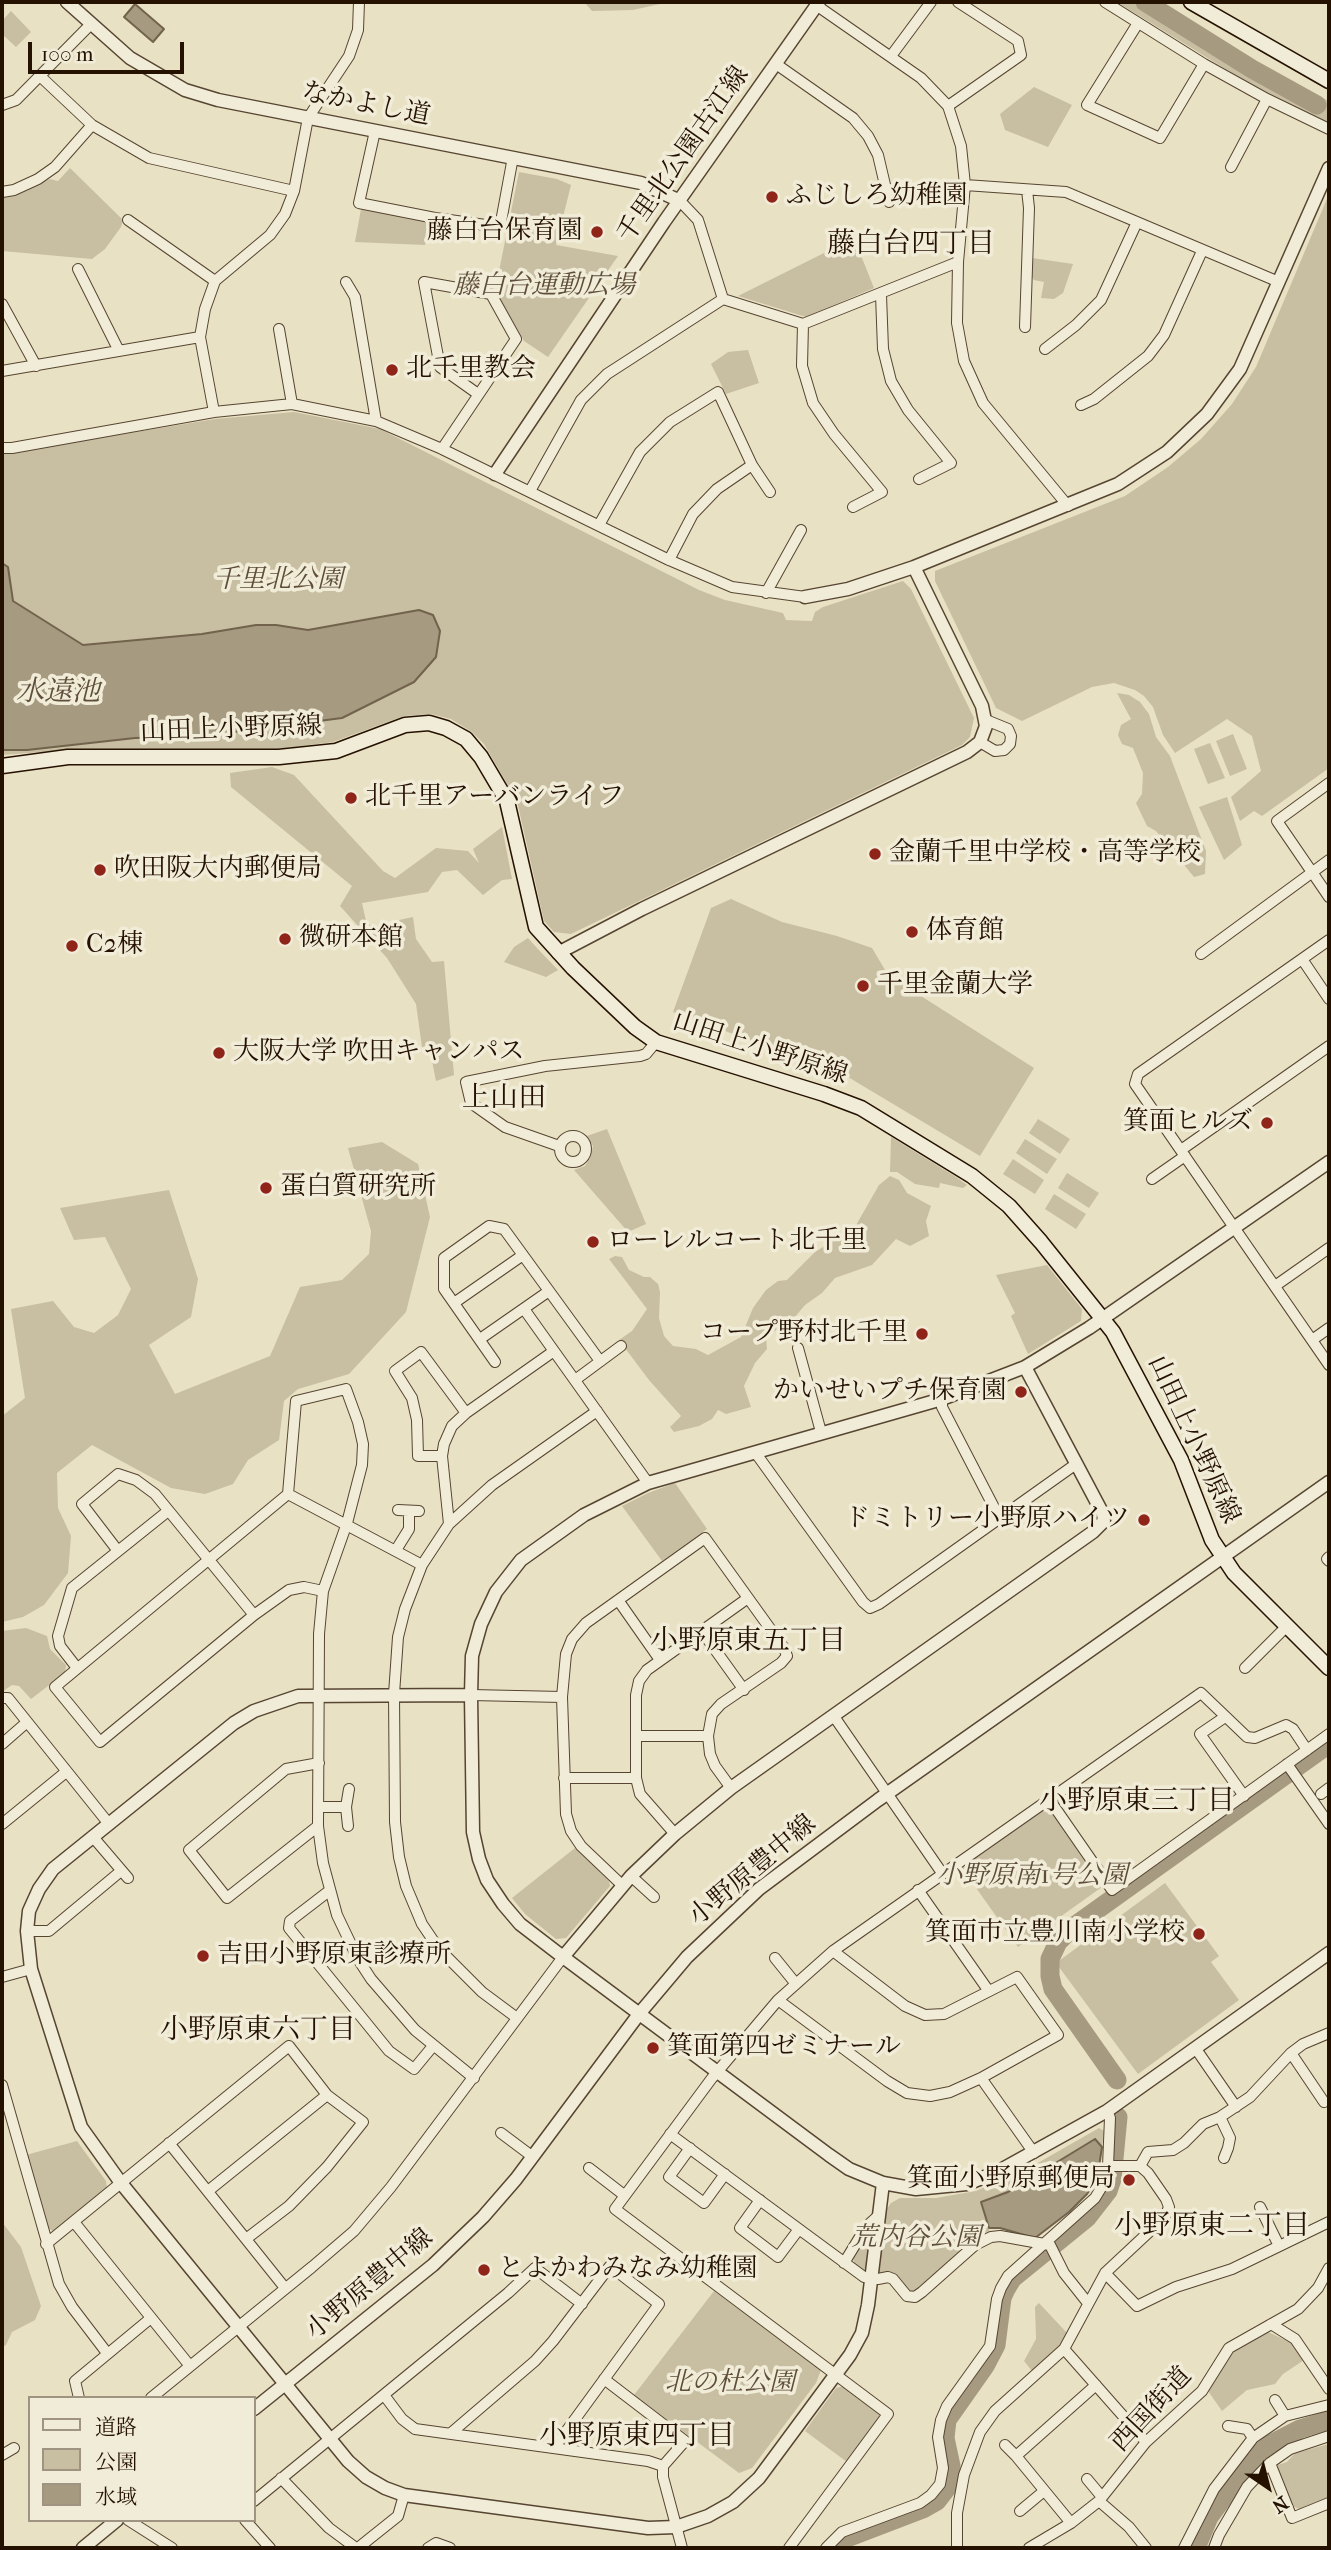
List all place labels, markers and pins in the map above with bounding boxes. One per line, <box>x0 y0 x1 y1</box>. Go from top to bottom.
place label: ふじしろ幼稚園 <box>786 181 968 213</box>
marker: ふじしろ幼稚園 <box>764 189 780 205</box>
place label: 藤白台保育園 <box>427 216 583 248</box>
marker: 藤白台保育園 <box>589 224 605 240</box>
place label: 北千里教会 <box>406 354 536 386</box>
marker: 北千里教会 <box>384 362 400 378</box>
place label: 北千里アーバンライフ <box>365 782 624 814</box>
marker: 北千里アーバンライフ <box>343 790 359 806</box>
place label: 金蘭千里中学校・高等学校 <box>889 838 1201 870</box>
marker: 金蘭千里中学校・高等学校 <box>867 846 883 862</box>
place label: 吹田阪大内郵便局 <box>114 854 322 886</box>
marker: 吹田阪大内郵便局 <box>92 862 108 878</box>
place label: 体育館 <box>926 916 1004 948</box>
place label: 微研本館 <box>299 923 403 955</box>
marker: 体育館 <box>904 924 920 940</box>
place label: C2棟 <box>86 930 143 962</box>
marker: 微研本館 <box>277 931 293 947</box>
marker: C2棟 <box>64 938 80 954</box>
place label: 千里金蘭大学 <box>877 970 1033 1002</box>
marker: 千里金蘭大学 <box>855 978 871 994</box>
place label: 大阪大学 吹田キャンパス <box>233 1037 525 1069</box>
marker: 大阪大学 吹田キャンパス <box>211 1045 227 1061</box>
place label: 箕面ヒルズ <box>1123 1107 1253 1139</box>
marker: 箕面ヒルズ <box>1259 1115 1275 1131</box>
place label: 蛋白質研究所 <box>280 1172 436 1204</box>
marker: 蛋白質研究所 <box>258 1180 274 1196</box>
place label: ローレルコート北千里 <box>607 1226 867 1258</box>
marker: ローレルコート北千里 <box>585 1234 601 1250</box>
place label: コープ野村北千里 <box>700 1318 908 1350</box>
marker: コープ野村北千里 <box>914 1326 930 1342</box>
place label: かいせいプチ保育園 <box>773 1376 1007 1408</box>
marker: かいせいプチ保育園 <box>1013 1384 1029 1400</box>
place label: ドミトリー小野原ハイツ <box>844 1504 1130 1536</box>
marker: ドミトリー小野原ハイツ <box>1136 1512 1152 1528</box>
place label: 箕面市立豊川南小学校 <box>925 1918 1185 1950</box>
marker: 箕面市立豊川南小学校 <box>1191 1926 1207 1942</box>
place label: 吉田小野原東診療所 <box>217 1940 451 1972</box>
marker: 吉田小野原東診療所 <box>195 1948 211 1964</box>
place label: 箕面第四ゼミナール <box>667 2032 901 2064</box>
marker: 箕面第四ゼミナール <box>645 2040 661 2056</box>
place label: 箕面小野原郵便局 <box>907 2164 1115 2196</box>
marker: 箕面小野原郵便局 <box>1121 2172 1137 2188</box>
place label: とよかわみなみ幼稚園 <box>498 2254 758 2286</box>
marker: とよかわみなみ幼稚園 <box>476 2262 492 2278</box>

